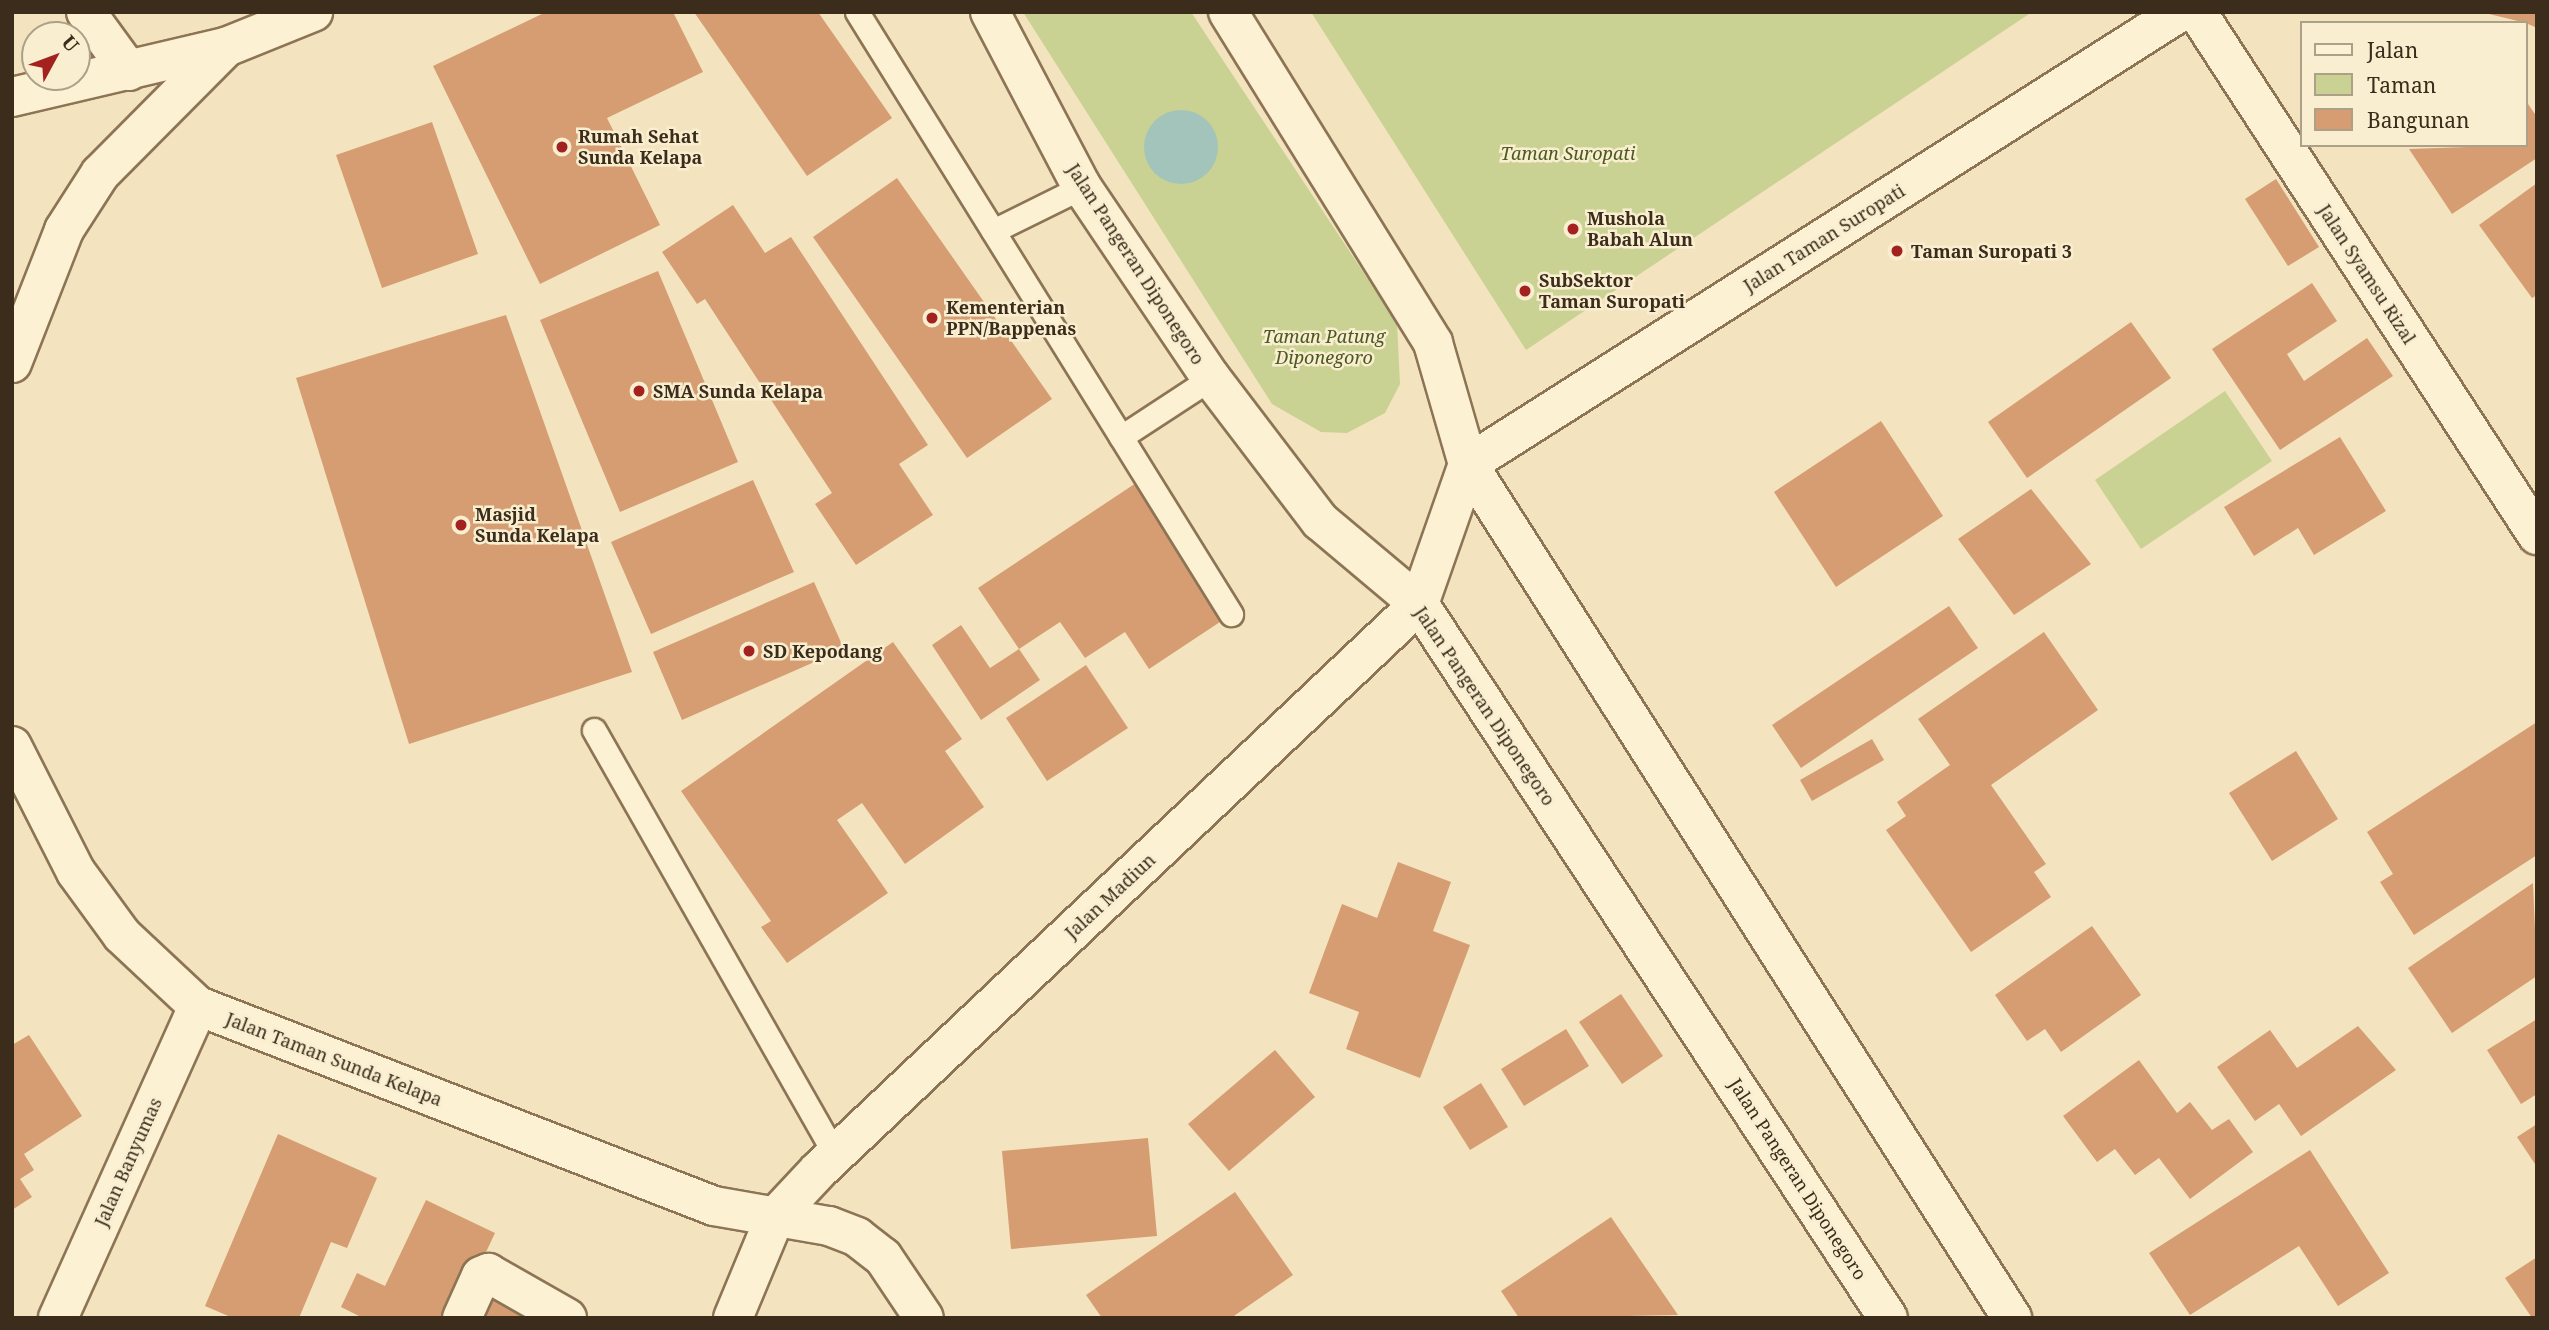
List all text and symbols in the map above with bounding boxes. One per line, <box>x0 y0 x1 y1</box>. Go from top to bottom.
north arrow <box>21 21 91 91</box>
legend <box>2300 21 2528 147</box>
text: U <box>56 30 85 57</box>
text: Jalan <box>2367 36 2418 64</box>
text: Taman <box>2367 71 2436 99</box>
text: Bangunan <box>2367 106 2470 134</box>
place label: Rumah Sehat Sunda Kelapa <box>578 126 702 168</box>
marker: Rumah Sehat Sunda Kelapa <box>552 137 572 157</box>
park label: Taman Suropati <box>1501 142 1635 164</box>
street label: Jalan Pangeran Diponegoro <box>1063 159 1209 369</box>
street label: Jalan Taman Suropati <box>1739 180 1909 296</box>
street label: Jalan Syamsu Rizal <box>2314 200 2420 348</box>
place label: Mushola Babah Alun <box>1587 208 1693 250</box>
marker: Mushola Babah Alun <box>1565 221 1581 237</box>
place label: Taman Suropati 3 <box>1911 240 2072 262</box>
marker: Taman Suropati 3 <box>1889 243 1905 259</box>
place label: SubSektor Taman Suropati <box>1539 270 1685 312</box>
marker: SubSektor Taman Suropati <box>1517 283 1533 299</box>
place label: Kementerian PPN/Bappenas <box>946 297 1076 340</box>
marker: Kementerian PPN/Bappenas <box>924 310 940 326</box>
park label: Taman Patung Diponegoro <box>1263 326 1385 368</box>
place label: SMA Sunda Kelapa <box>653 380 823 402</box>
marker: SMA Sunda Kelapa <box>631 383 647 399</box>
place label: Masjid Sunda Kelapa <box>475 504 599 546</box>
marker: Masjid Sunda Kelapa <box>453 517 469 533</box>
street label: Jalan Pangeran Diponegoro <box>1410 602 1560 810</box>
place label: SD Kepodang <box>763 640 882 662</box>
marker: SD Kepodang <box>741 643 757 659</box>
street label: Jalan Madiun <box>1060 849 1160 943</box>
street label: Jalan Taman Sunda Kelapa <box>223 1008 445 1110</box>
street label: Jalan Pangeran Diponegoro <box>1725 1074 1871 1284</box>
street label: Jalan Banyumas <box>90 1094 166 1230</box>

